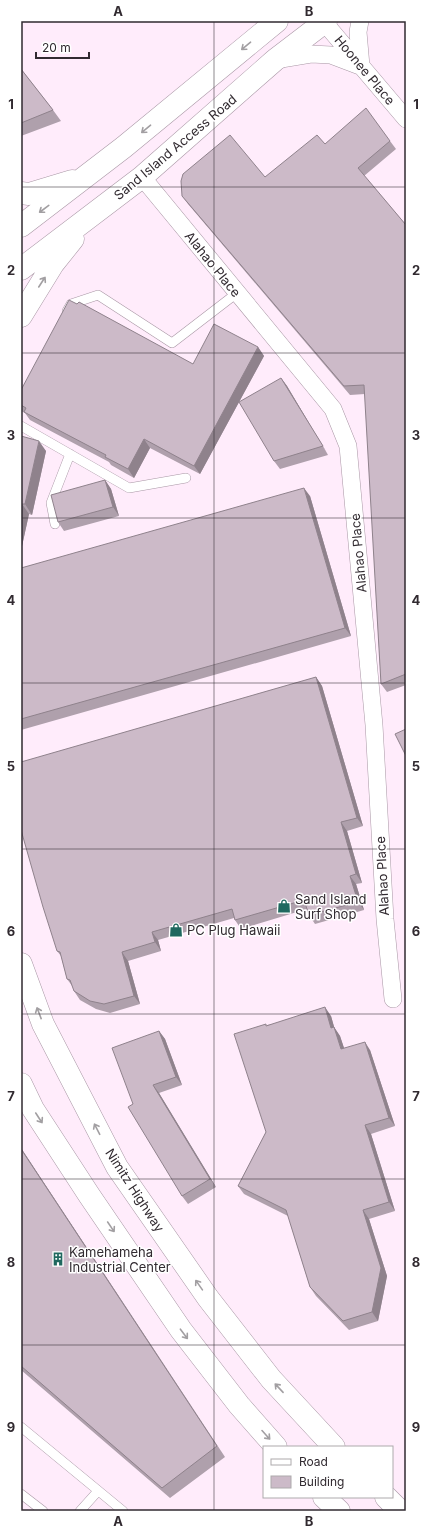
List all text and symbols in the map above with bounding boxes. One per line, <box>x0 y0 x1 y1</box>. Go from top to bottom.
text: A <box>113 3 123 19</box>
text: B <box>305 3 314 19</box>
street label: Hoonee Place <box>331 32 399 108</box>
scale bar <box>36 34 89 60</box>
text: 20 m <box>42 40 71 55</box>
one-way arrow <box>241 41 252 50</box>
street label: Sand Island Access Road <box>110 91 240 203</box>
text: 1 <box>8 96 14 112</box>
text: 1 <box>413 96 419 112</box>
one-way arrow <box>141 124 152 133</box>
one-way arrow <box>38 204 49 213</box>
street label: Alahao Place <box>182 228 244 300</box>
text: 2 <box>7 262 15 278</box>
text: 2 <box>412 262 420 278</box>
one-way arrow <box>37 277 46 288</box>
text: 3 <box>7 427 15 443</box>
text: 3 <box>412 427 420 443</box>
street label: Alahao Place <box>347 513 369 593</box>
text: 4 <box>7 592 16 608</box>
text: 4 <box>412 592 421 608</box>
text: 5 <box>7 758 15 774</box>
text: 5 <box>412 758 420 774</box>
street label: Alahao Place <box>372 836 392 916</box>
place label: Sand Island Surf Shop <box>295 891 366 922</box>
shop icon: Sand Island Surf Shop <box>276 898 292 914</box>
shop icon: PC Plug Hawaii <box>168 922 184 938</box>
place label: PC Plug Hawaii <box>187 922 280 938</box>
text: 6 <box>7 923 15 939</box>
text: 6 <box>412 923 420 939</box>
one-way arrow <box>35 1007 43 1019</box>
text: 7 <box>7 1088 15 1104</box>
text: 7 <box>412 1088 420 1104</box>
one-way arrow <box>35 1112 43 1123</box>
one-way arrow <box>93 1123 101 1135</box>
street label: Nimitz Highway <box>102 1145 168 1235</box>
one-way arrow <box>107 1221 115 1232</box>
place label: Kamehameha Industrial Center <box>69 1244 171 1275</box>
building icon: Kamehameha Industrial Center <box>50 1251 66 1267</box>
text: 8 <box>7 1254 15 1270</box>
text: 8 <box>412 1254 420 1270</box>
one-way arrow <box>195 1280 203 1291</box>
one-way arrow <box>180 1328 189 1339</box>
one-way arrow <box>274 1382 283 1393</box>
text: 9 <box>7 1419 15 1435</box>
text: 9 <box>412 1419 420 1435</box>
one-way arrow <box>261 1430 270 1440</box>
legend <box>263 1446 393 1498</box>
text: Road <box>299 1454 328 1469</box>
text: Building <box>299 1474 344 1489</box>
text: A <box>113 1513 123 1529</box>
text: B <box>305 1513 314 1529</box>

